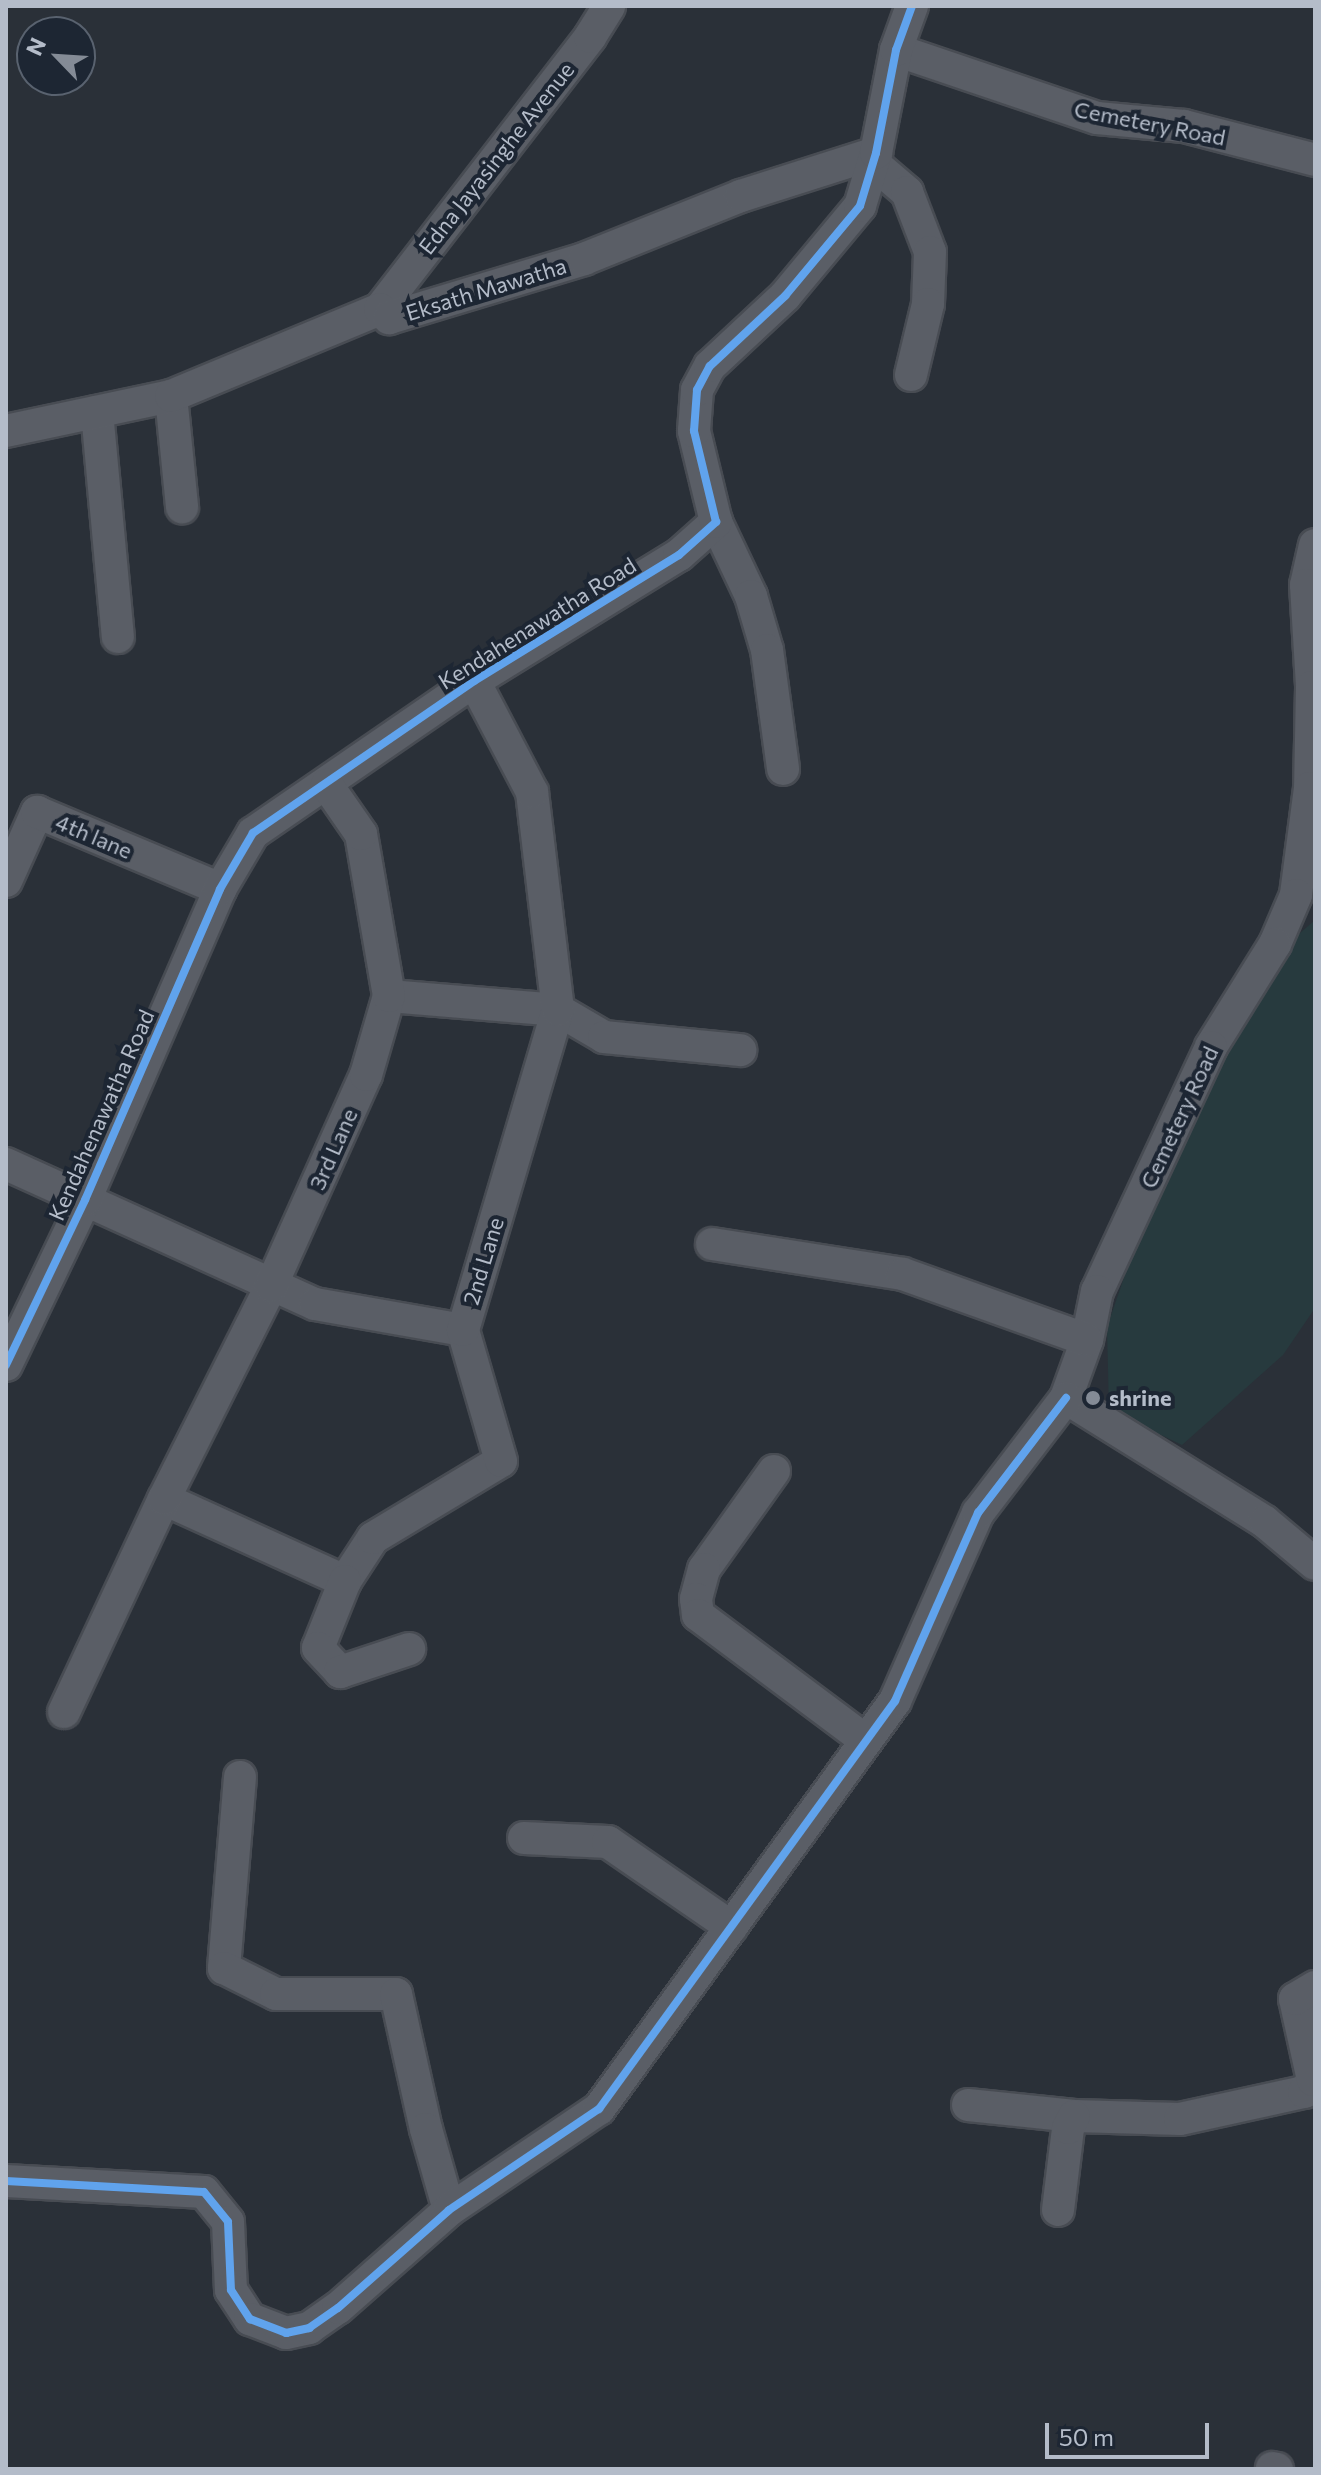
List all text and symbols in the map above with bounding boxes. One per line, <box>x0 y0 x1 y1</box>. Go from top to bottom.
north arrow <box>16 16 96 96</box>
text: N <box>20 33 51 60</box>
street label: Edna Jayasinghe Avenue <box>413 57 579 259</box>
street label: Cemetery Road <box>1072 95 1228 151</box>
street label: Eksath Mawatha <box>403 252 569 326</box>
street label: Kendahenawatha Road <box>433 551 641 695</box>
street label: 4th lane <box>52 808 136 864</box>
street label: Kendahenawatha Road <box>43 1005 159 1225</box>
street label: Cemetery Road <box>1135 1042 1223 1192</box>
street label: 3rd Lane <box>303 1104 363 1194</box>
street label: 2nd Lane <box>457 1214 509 1308</box>
place label: shrine <box>1109 1385 1171 1411</box>
marker: shrine <box>1084 1389 1102 1407</box>
scale bar <box>1049 2407 1213 2457</box>
text: 50 m <box>1059 2422 1114 2451</box>

